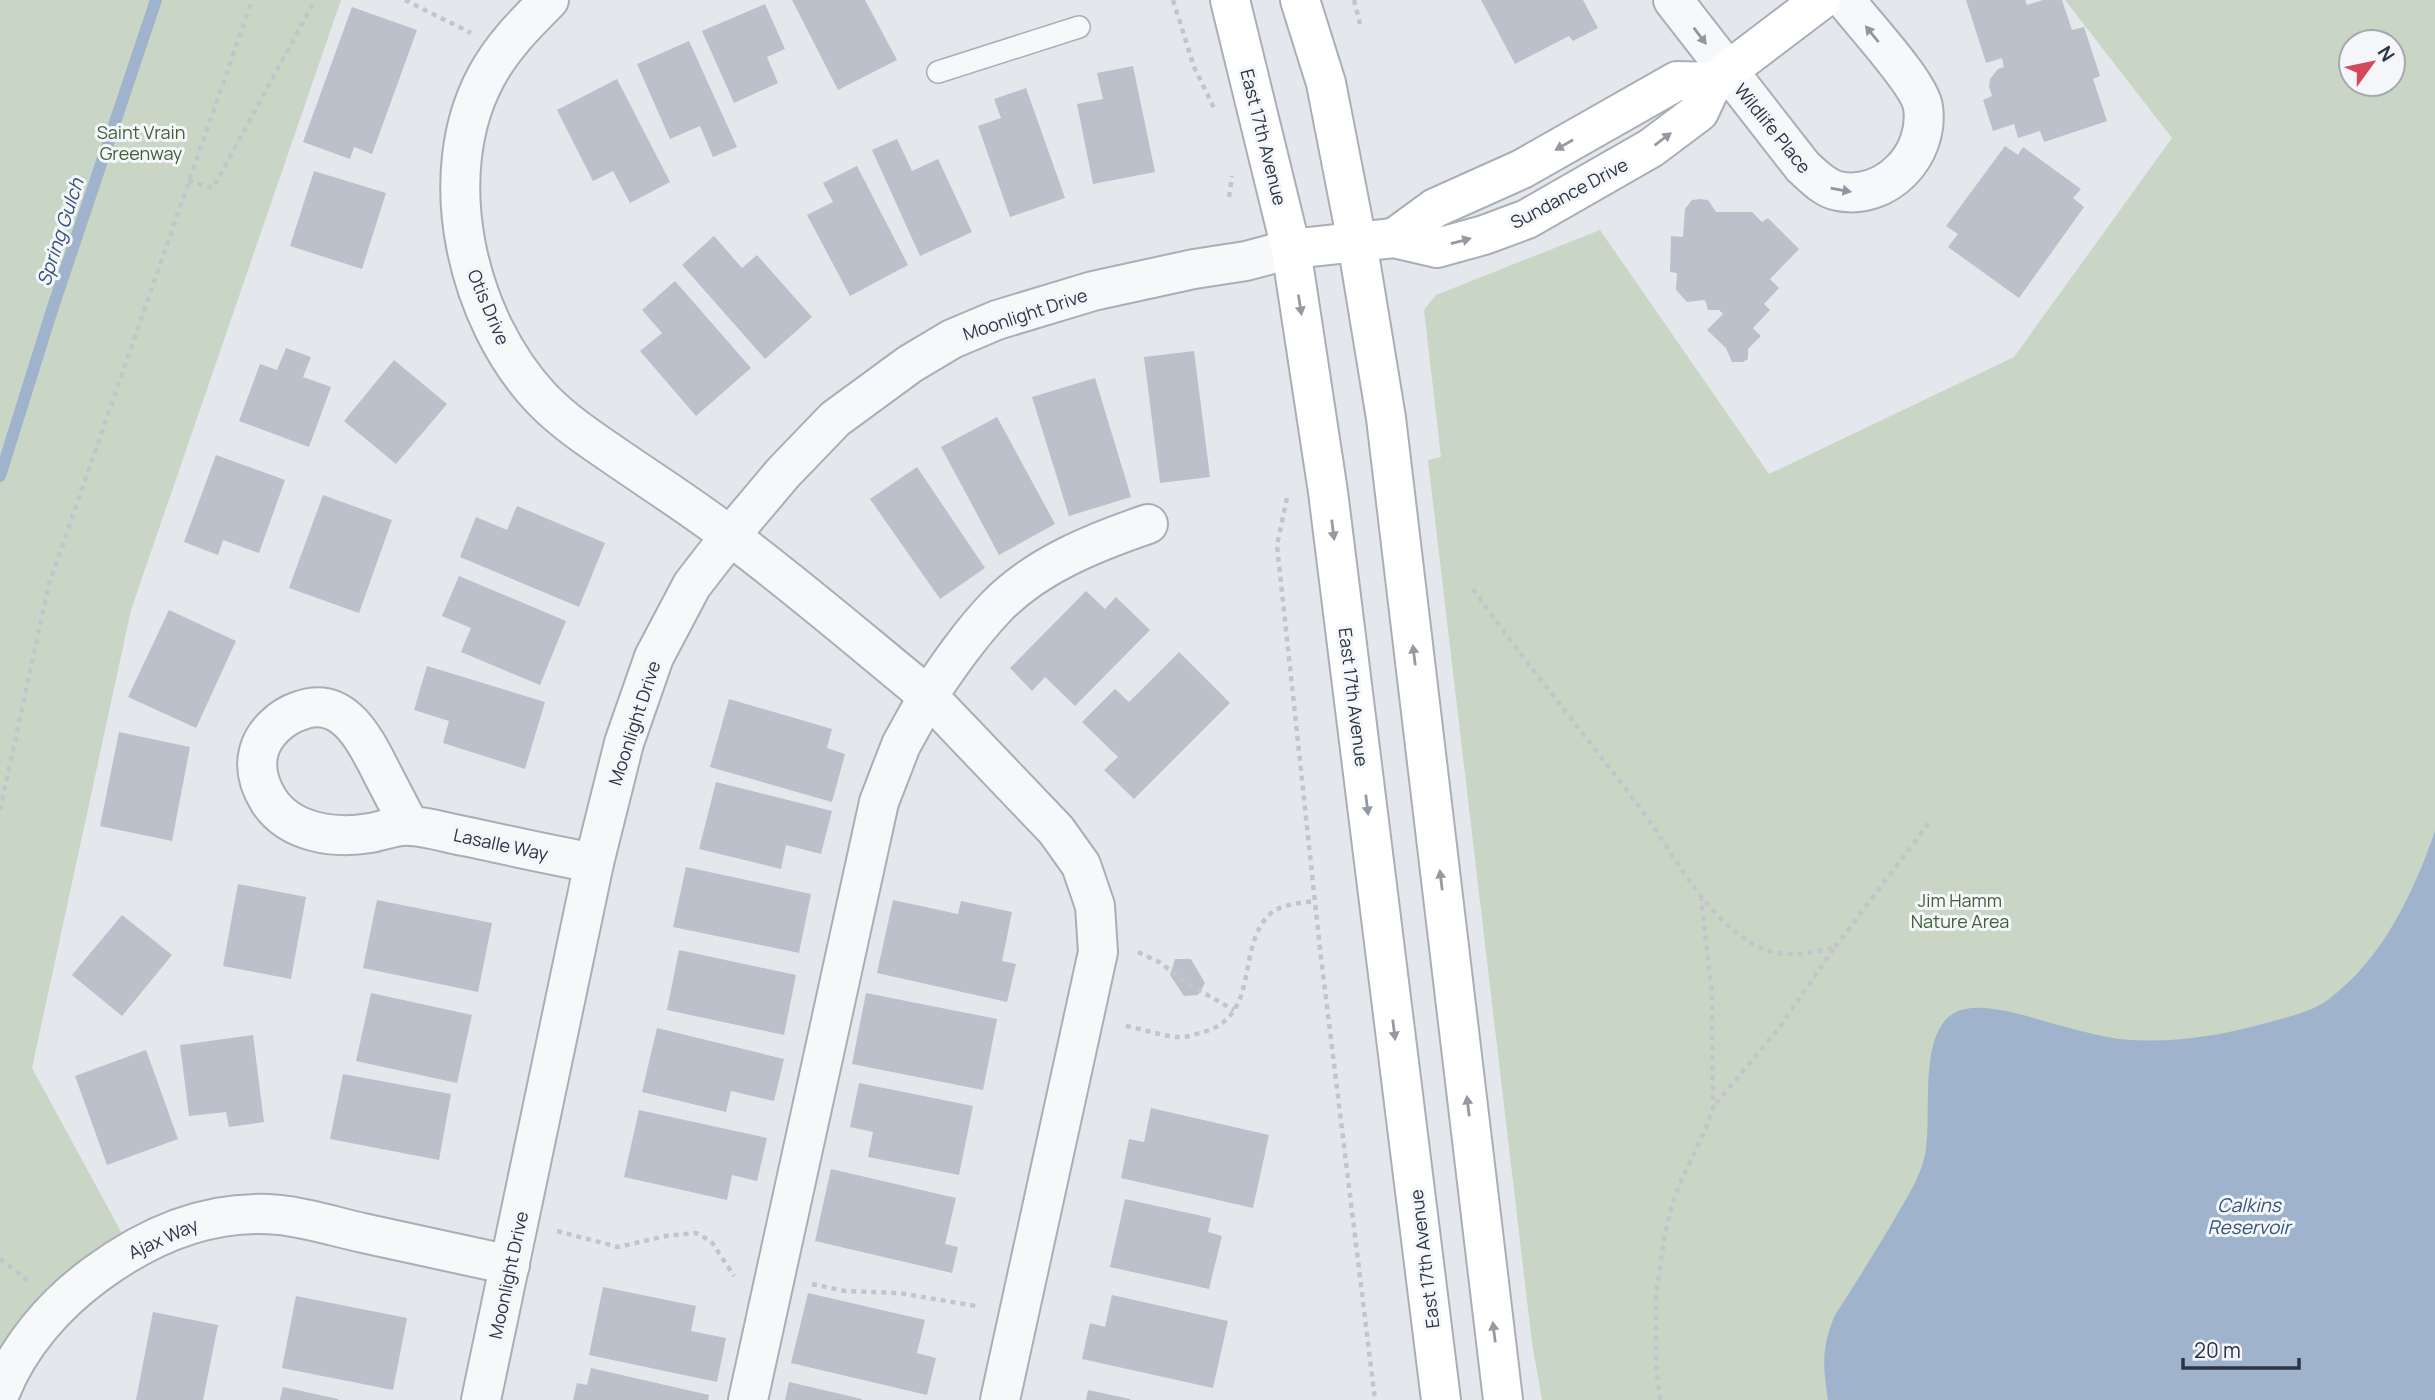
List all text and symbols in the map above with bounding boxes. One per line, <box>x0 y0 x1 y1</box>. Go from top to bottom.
one-way arrow <box>1864 25 1879 43</box>
one-way arrow <box>1693 27 1707 45</box>
north arrow <box>2337 28 2407 98</box>
text: N <box>2372 41 2401 67</box>
street label: East 17th Avenue <box>1235 66 1293 208</box>
street label: Wildlife Place <box>1729 78 1817 178</box>
park label: Saint Vrain Greenway <box>97 120 185 165</box>
one-way arrow <box>1653 132 1671 147</box>
one-way arrow <box>1554 139 1573 151</box>
street label: Sundance Drive <box>1506 152 1632 234</box>
water label: Spring Gulch <box>30 174 90 289</box>
one-way arrow <box>1830 184 1852 195</box>
one-way arrow <box>1450 235 1472 246</box>
street label: Otis Drive <box>462 266 516 348</box>
street label: Moonlight Drive <box>960 283 1090 345</box>
one-way arrow <box>1294 294 1305 316</box>
one-way arrow <box>1327 519 1338 541</box>
street label: East 17th Avenue <box>1334 626 1374 768</box>
one-way arrow <box>1408 643 1419 665</box>
street label: Moonlight Drive <box>603 658 665 788</box>
one-way arrow <box>1362 794 1373 816</box>
street label: Lasalle Way <box>451 822 551 866</box>
one-way arrow <box>1435 869 1446 891</box>
park label: Jim Hamm Nature Area <box>1911 888 2009 933</box>
one-way arrow <box>1389 1020 1400 1042</box>
one-way arrow <box>1462 1095 1473 1117</box>
street label: East 17th Avenue <box>1404 1188 1444 1330</box>
water label: Calkins Reservoir <box>2208 1192 2293 1240</box>
street label: Moonlight Drive <box>483 1209 533 1341</box>
street label: Ajax Way <box>124 1212 202 1264</box>
one-way arrow <box>1489 1321 1500 1343</box>
scale bar <box>2183 1326 2298 1370</box>
text: 20 m <box>2194 1336 2241 1364</box>

